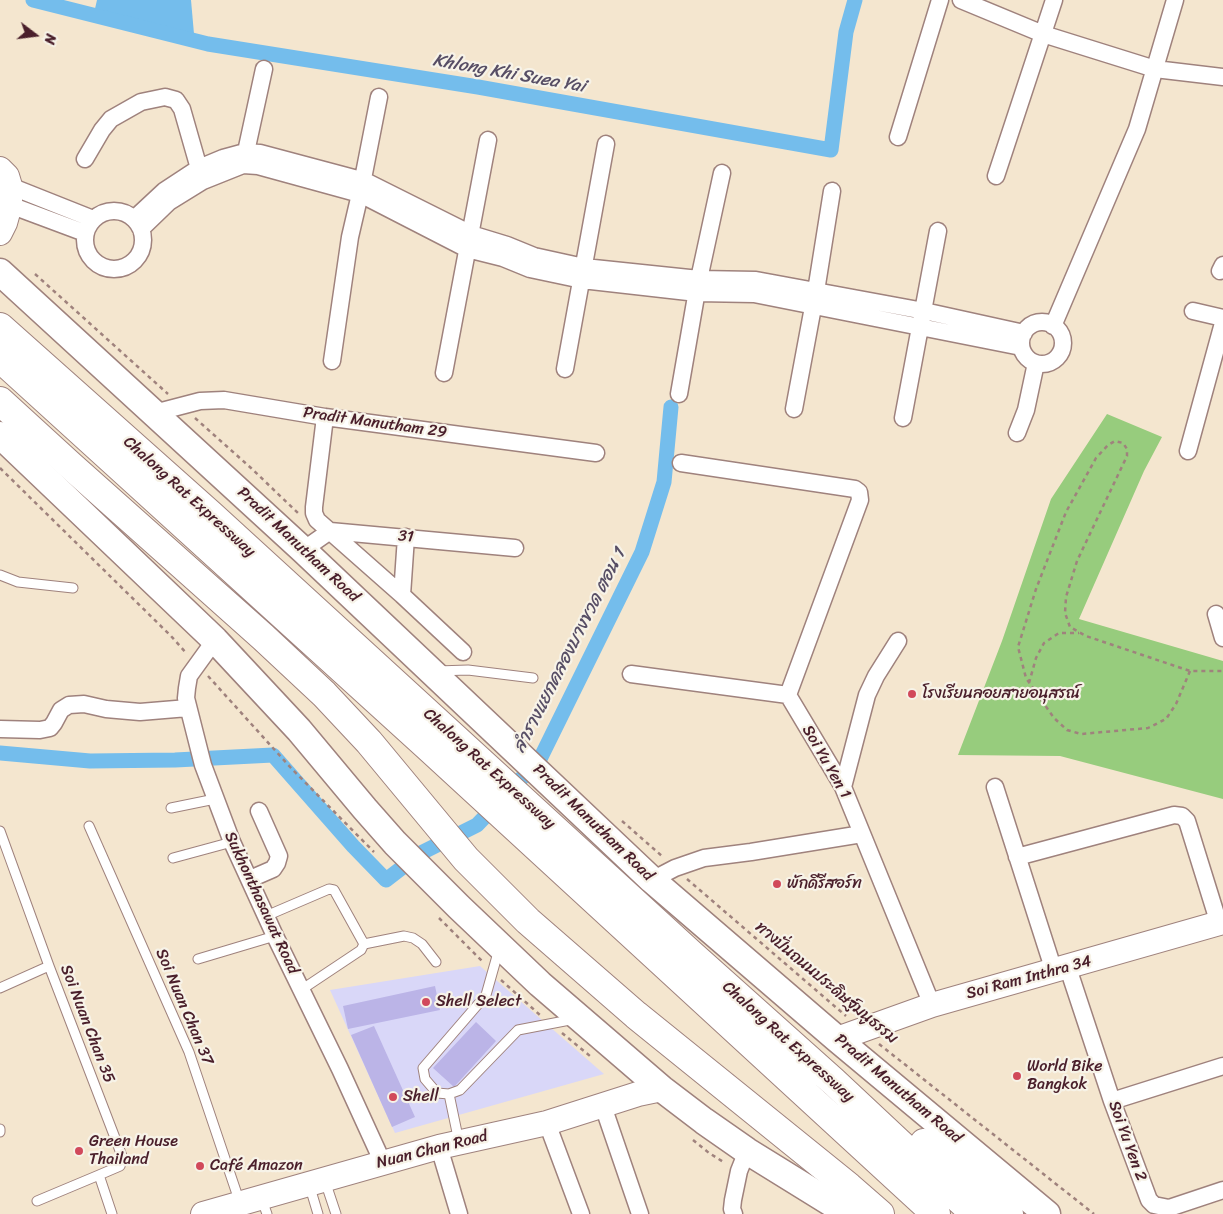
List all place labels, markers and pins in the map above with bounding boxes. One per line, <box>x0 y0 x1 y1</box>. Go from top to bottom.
place label: โรงเรียนลอยสายอนุสรณ์ <box>922 684 1080 704</box>
marker: โรงเรียนลอยสายอนุสรณ์ <box>906 688 918 700</box>
place label: พักดีรีสอร์ท <box>787 874 862 894</box>
marker: พักดีรีสอร์ท <box>771 878 783 890</box>
place label: Shell Select <box>436 992 521 1012</box>
marker: Shell Select <box>420 996 432 1008</box>
place label: World Bike Bangkok <box>1027 1057 1102 1095</box>
marker: World Bike Bangkok <box>1011 1070 1023 1082</box>
place label: Shell <box>403 1087 439 1107</box>
marker: Shell <box>387 1091 399 1103</box>
place label: Green House Thailand <box>89 1132 178 1170</box>
marker: Green House Thailand <box>73 1145 85 1157</box>
place label: Café Amazon <box>210 1156 303 1176</box>
marker: Café Amazon <box>194 1160 206 1172</box>

